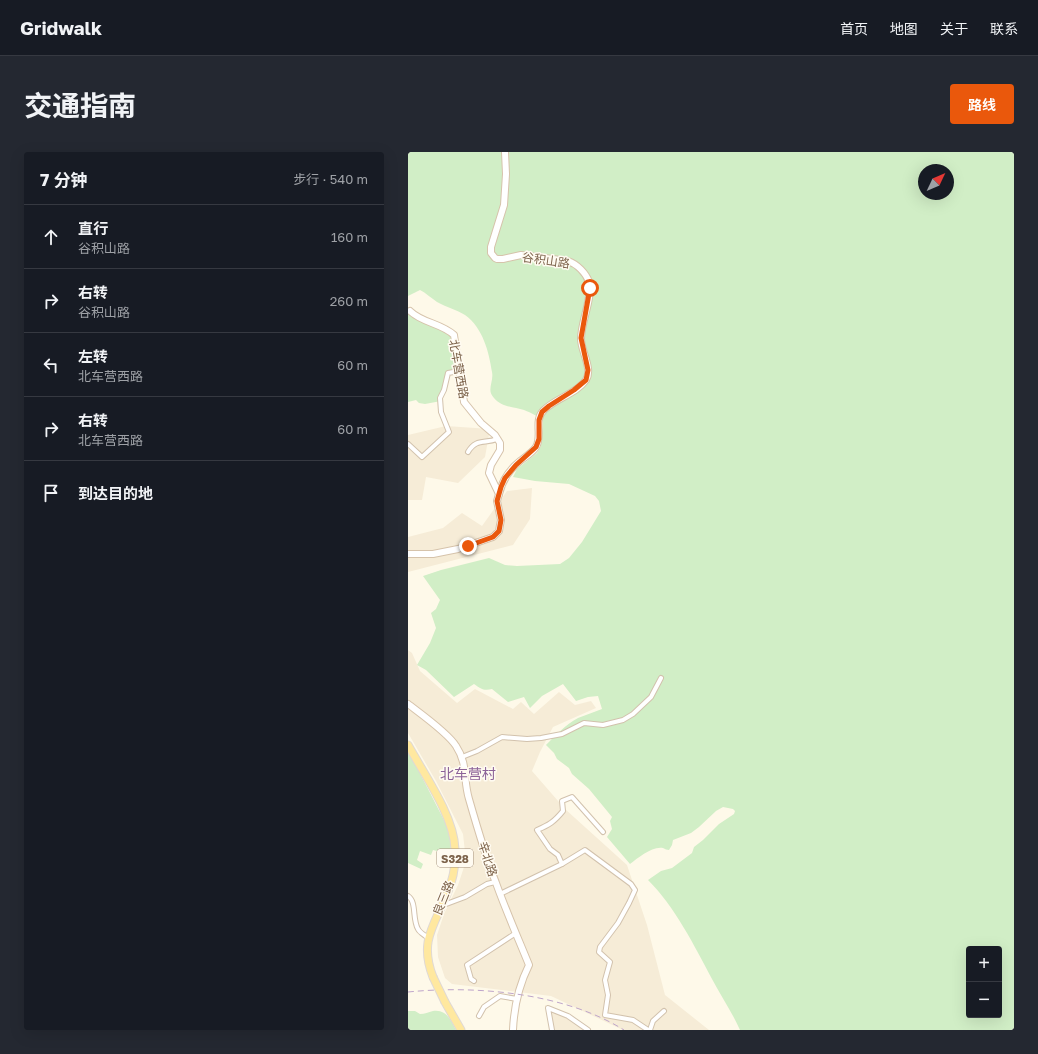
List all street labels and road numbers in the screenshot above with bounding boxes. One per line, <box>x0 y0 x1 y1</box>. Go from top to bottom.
street label: 谷积山路 <box>521 249 571 271</box>
street label: 北车营西路 <box>446 338 472 400</box>
street label: 辛北路 <box>475 840 501 878</box>
road number: S328 <box>437 849 473 867</box>
street label: 良三路 <box>429 878 457 918</box>

